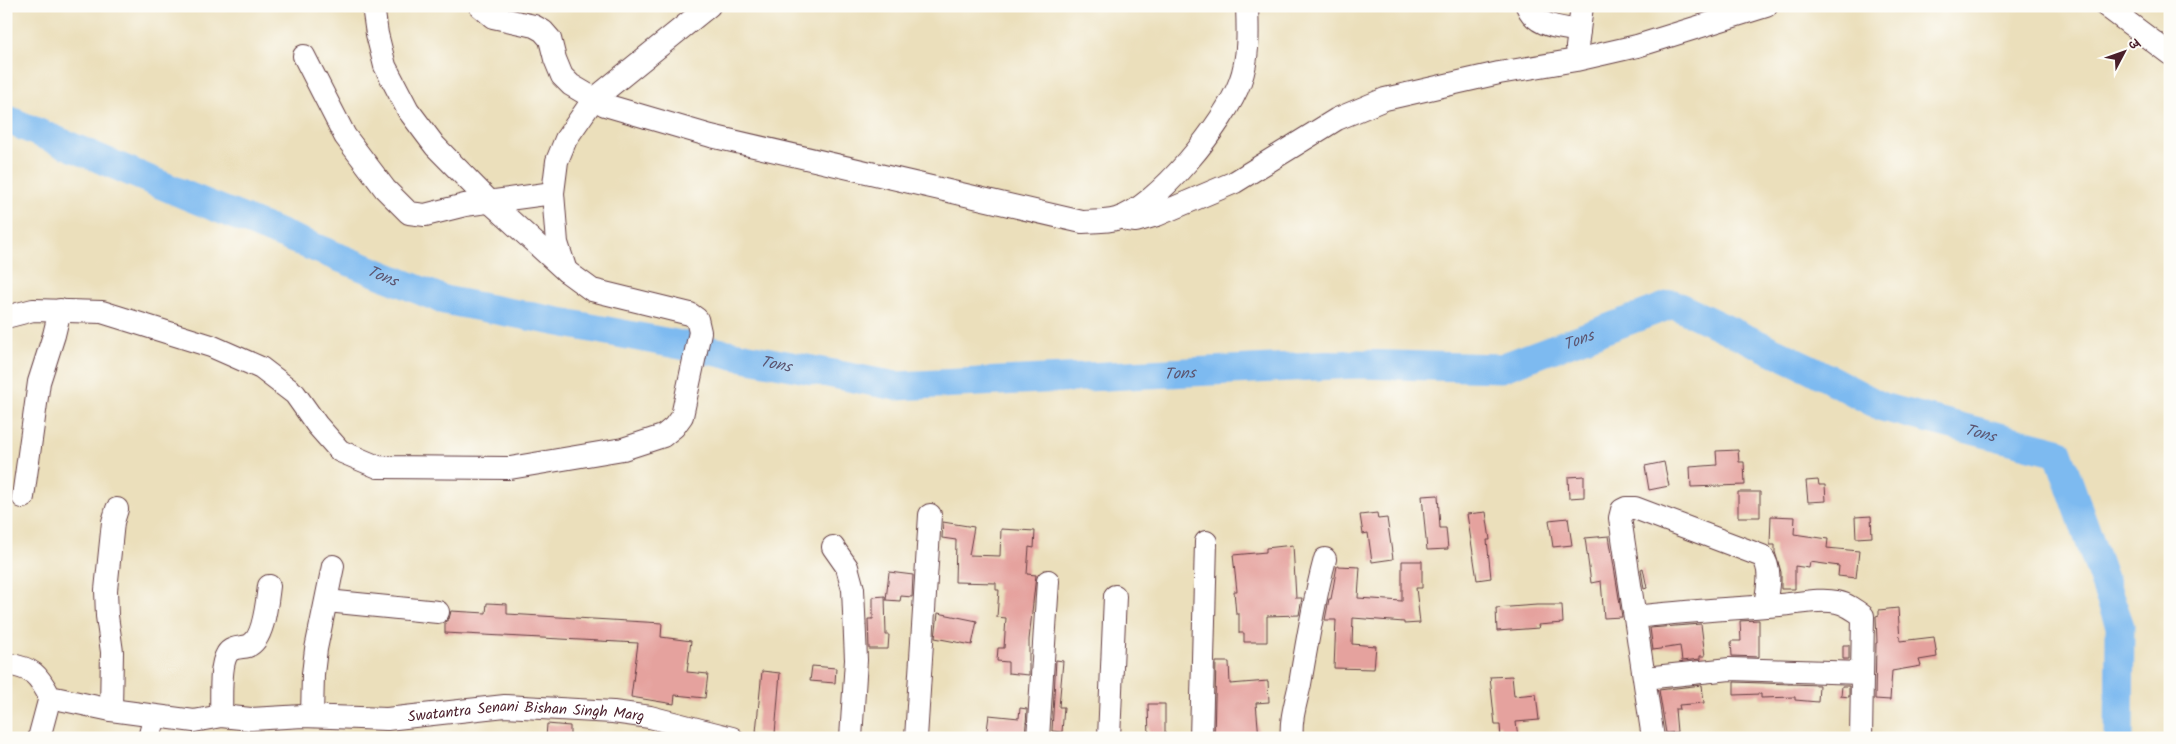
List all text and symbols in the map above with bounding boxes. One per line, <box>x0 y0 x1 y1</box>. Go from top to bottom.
north arrow <box>2098 28 2148 78</box>
text: उ <box>2122 34 2146 57</box>
water label: Tons <box>363 259 403 295</box>
water label: Tons <box>1560 323 1600 358</box>
water label: Tons <box>758 349 796 380</box>
water label: Tons <box>1164 361 1198 387</box>
water label: Tons <box>1962 418 2001 450</box>
street label: Swatantra Senani Bishan Singh Marg <box>407 695 646 730</box>

